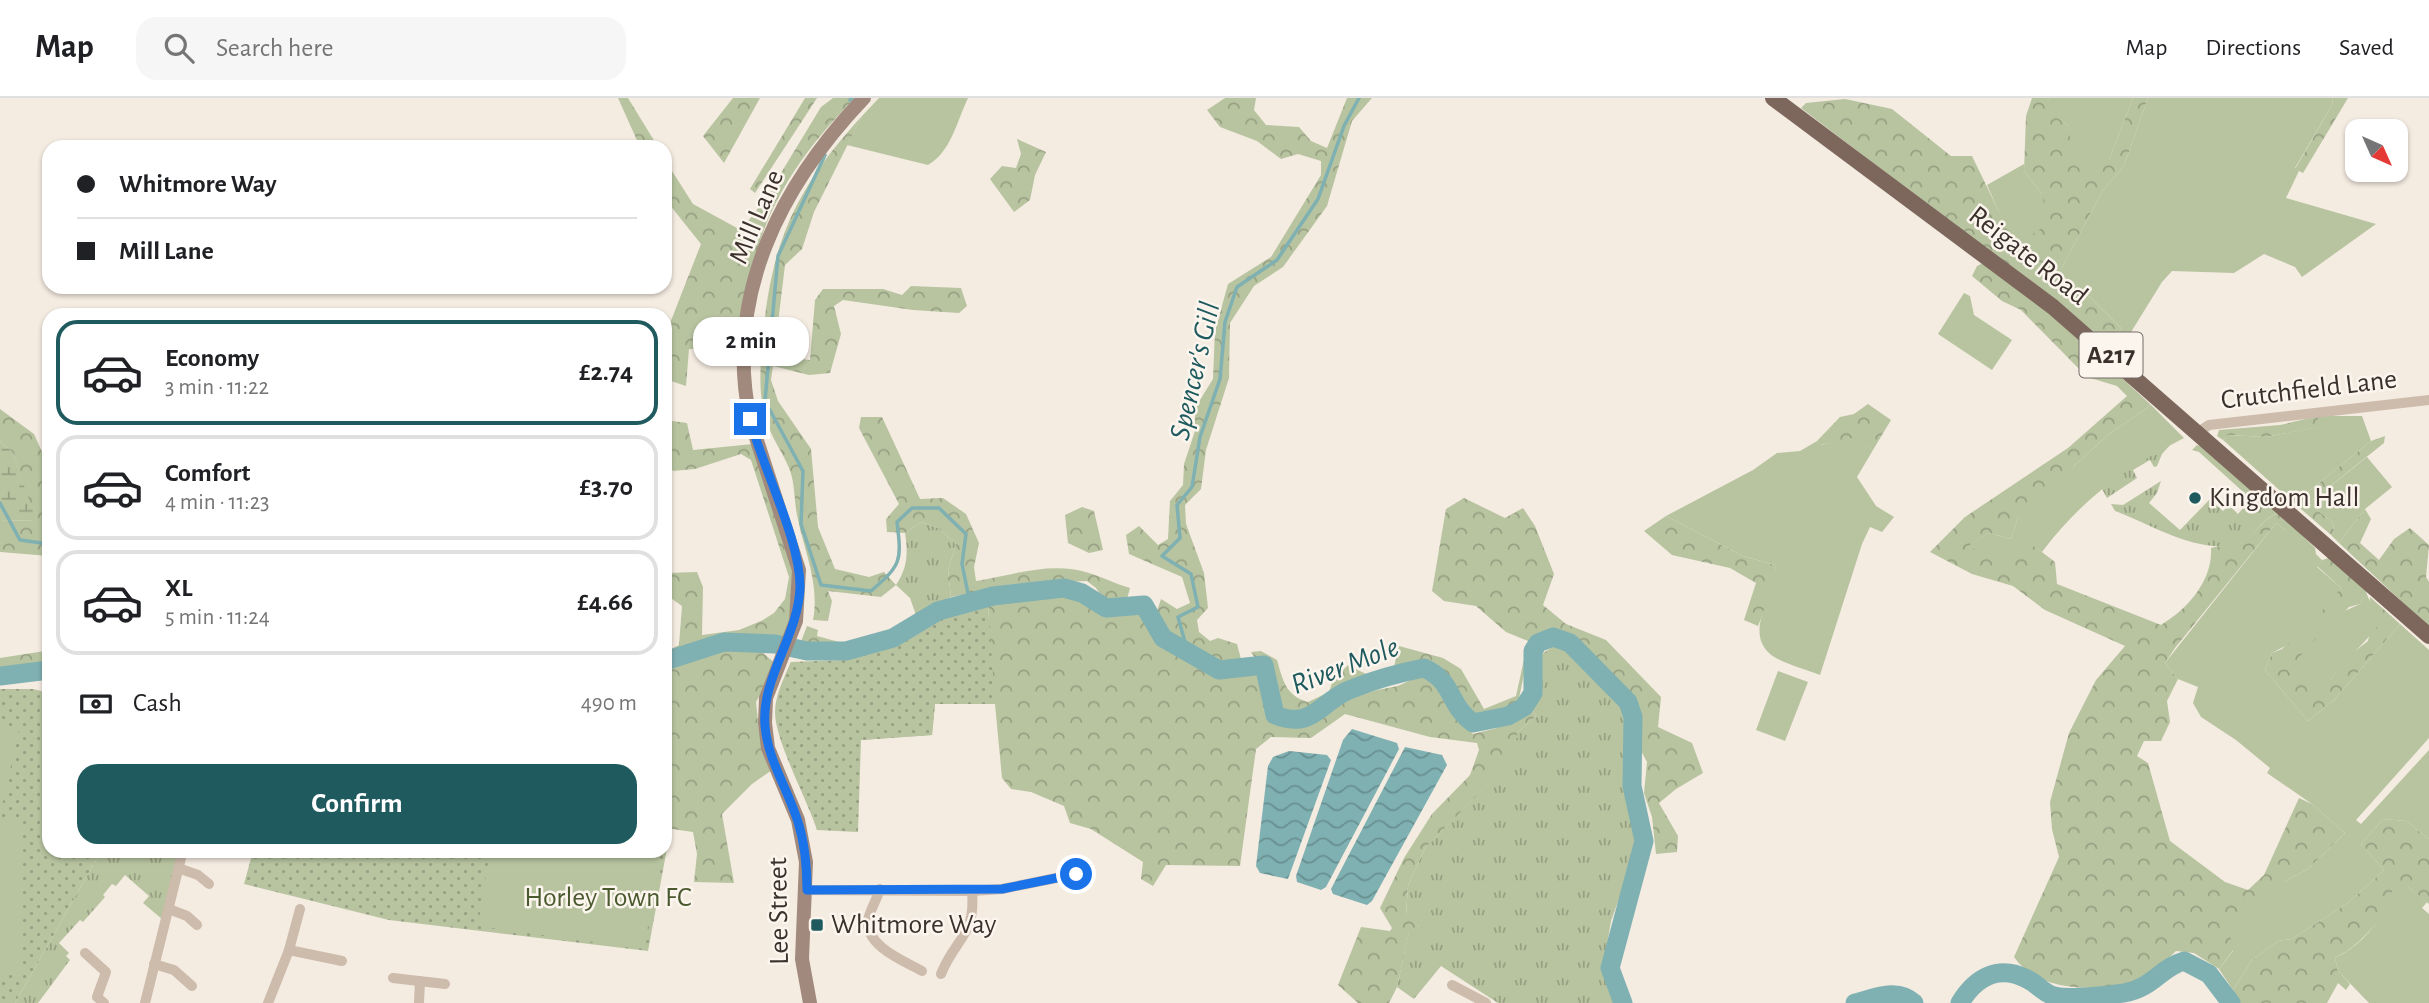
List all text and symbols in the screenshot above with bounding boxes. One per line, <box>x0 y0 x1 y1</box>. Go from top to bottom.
search box <box>136 17 626 80</box>
icon: search <box>160 29 198 67</box>
text: Map <box>35 31 94 64</box>
text: Search here <box>216 35 334 61</box>
text: Map <box>2125 36 2167 60</box>
text: Directions <box>2205 36 2301 60</box>
text: Saved <box>2339 36 2394 60</box>
north arrow <box>2345 119 2408 182</box>
map controls <box>2345 119 2408 182</box>
street label: Mill Lane <box>725 166 789 268</box>
text: Whitmore Way <box>119 171 277 197</box>
street label: Reigate Road <box>1963 201 2093 311</box>
text: Mill Lane <box>119 238 214 264</box>
water label: Spencer's Gill <box>1165 299 1225 443</box>
callout: 2 min <box>692 317 808 366</box>
text: 2 min <box>725 330 777 353</box>
road number: A217 <box>2080 332 2142 378</box>
icon: car <box>81 341 144 404</box>
text: Economy <box>165 345 259 371</box>
text: £2.74 <box>579 359 633 385</box>
street label: Crutchfield Lane <box>2219 365 2399 415</box>
text: 3 min · 11:22 <box>165 376 269 399</box>
route end <box>734 403 766 435</box>
icon: car <box>81 456 144 519</box>
text: Comfort <box>165 460 250 486</box>
text: £3.70 <box>579 474 633 500</box>
place label: Kingdom Hall <box>2209 484 2360 512</box>
marker: Kingdom Hall <box>2187 490 2203 506</box>
text: 4 min · 11:23 <box>165 491 270 514</box>
icon: car <box>81 571 144 634</box>
text: XL <box>165 575 192 601</box>
text: £4.66 <box>577 589 633 615</box>
text: 5 min · 11:24 <box>165 606 270 629</box>
water label: River Mole <box>1287 632 1403 700</box>
icon: cash <box>77 685 115 723</box>
text: Cash <box>133 690 182 716</box>
text: 490 m <box>581 692 637 715</box>
button: Confirm <box>77 764 637 844</box>
street label: Lee Street <box>764 857 794 965</box>
route start <box>1060 858 1092 890</box>
park label: Horley Town FC <box>524 884 692 912</box>
place label: Whitmore Way <box>831 911 996 939</box>
marker: Whitmore Way <box>809 917 825 933</box>

